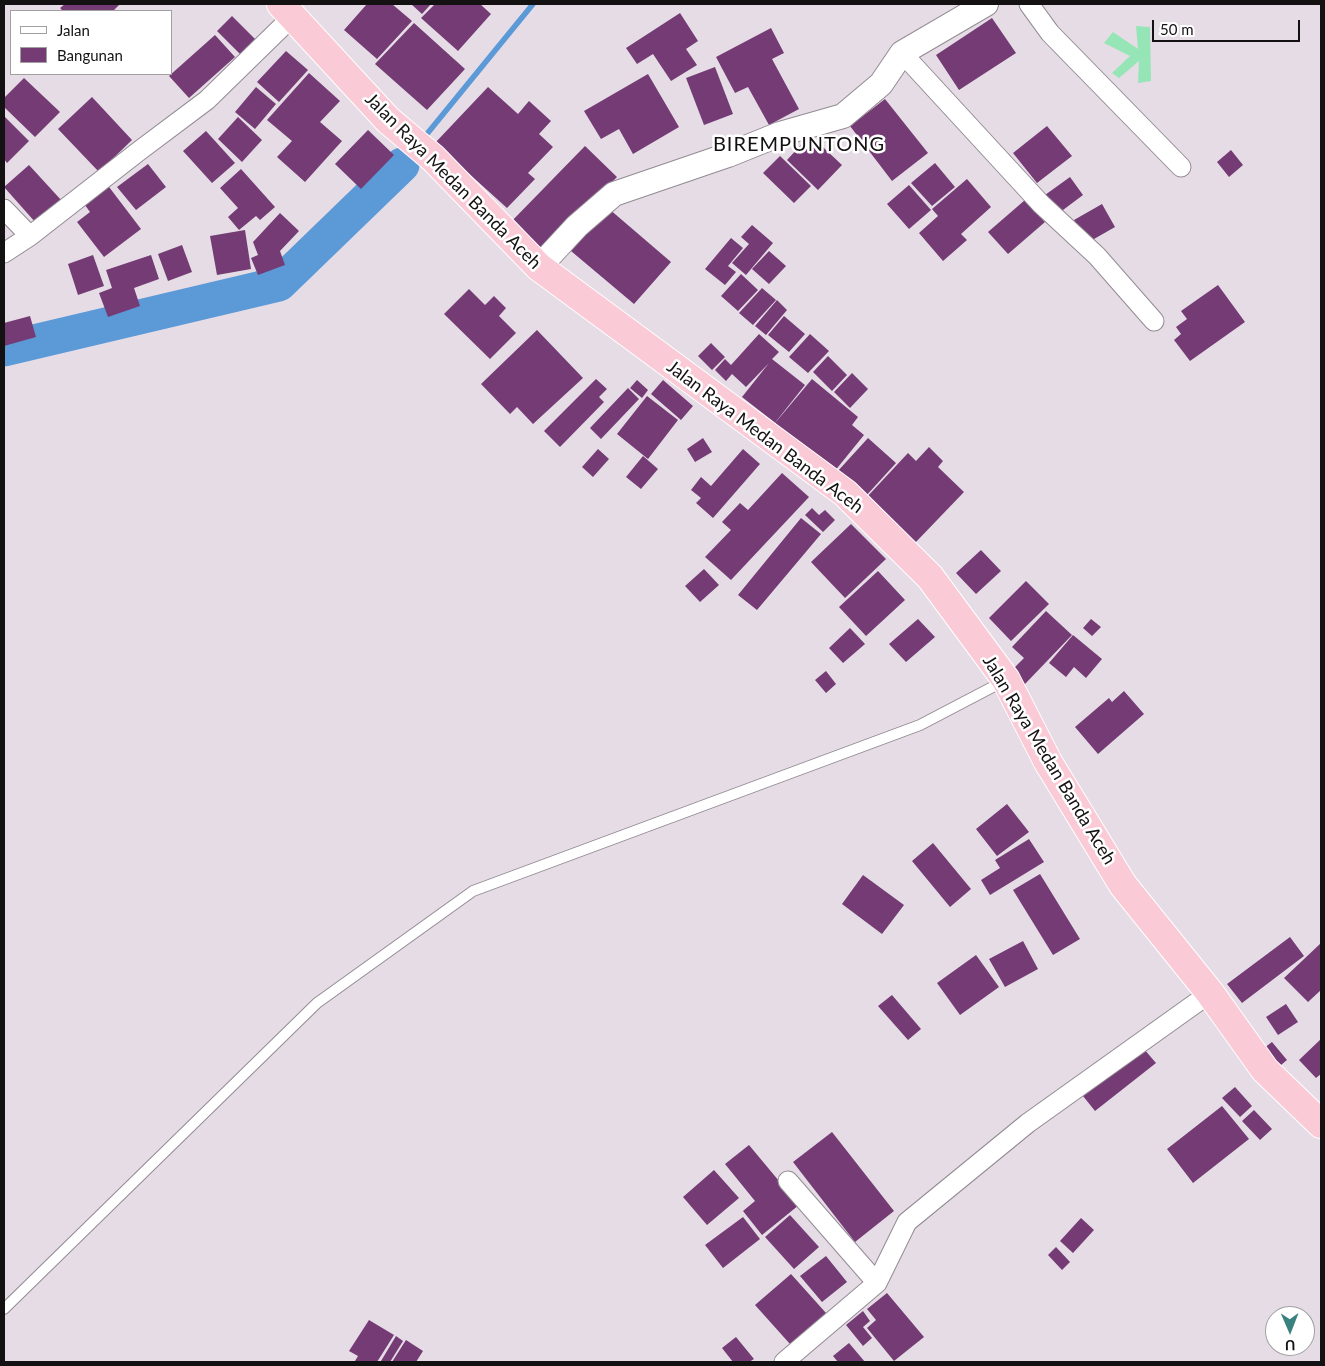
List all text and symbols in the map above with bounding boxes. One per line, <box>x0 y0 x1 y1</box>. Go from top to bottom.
legend <box>10 10 172 75</box>
scale bar <box>1155 10 1302 42</box>
text: 50 m <box>1160 20 1194 38</box>
text: Jalan <box>57 21 90 39</box>
text: Bangunan <box>57 46 123 64</box>
street label: Jalan Raya Medan Banda Aceh <box>360 88 546 274</box>
district label: BIREMPUNTONG <box>711 133 887 157</box>
street label: Jalan Raya Medan Banda Aceh <box>663 356 867 518</box>
street label: Jalan Raya Medan Banda Aceh <box>978 651 1120 869</box>
north arrow <box>1265 1306 1315 1356</box>
text: U <box>1285 1337 1296 1354</box>

